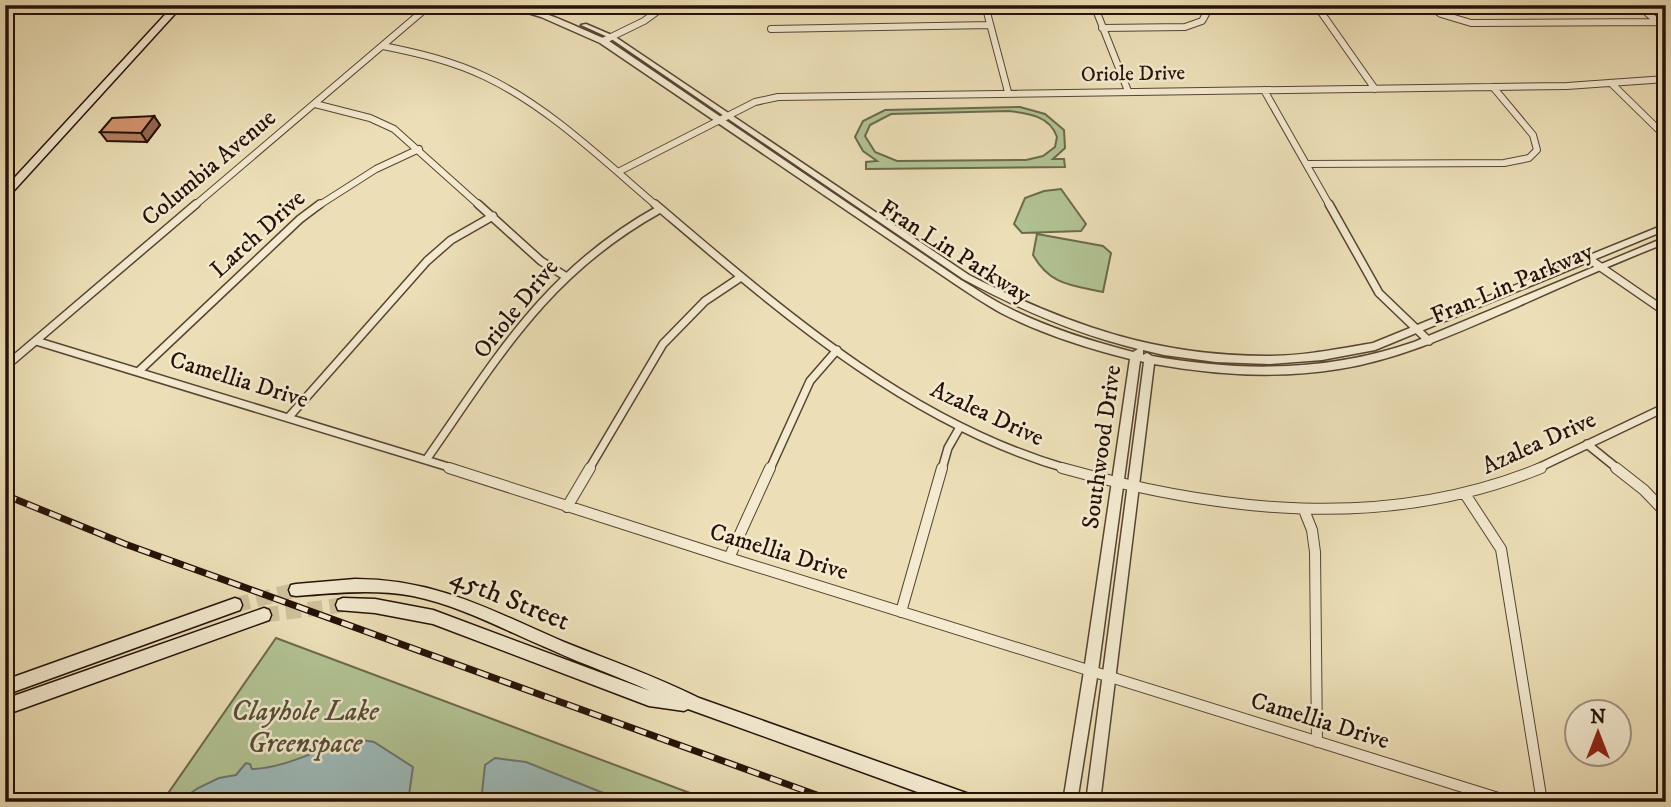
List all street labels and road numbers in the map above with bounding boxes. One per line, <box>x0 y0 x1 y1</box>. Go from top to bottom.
street label: Oriole Drive <box>1081 60 1186 88</box>
street label: Columbia Avenue <box>136 103 282 233</box>
street label: Larch Drive <box>204 183 312 285</box>
street label: Fran Lin Parkway <box>874 193 1037 311</box>
street label: Fran Lin Parkway <box>1426 236 1598 332</box>
street label: Oriole Drive <box>467 253 565 365</box>
street label: Camellia Drive <box>166 345 312 415</box>
street label: Southwood Drive <box>1076 363 1128 531</box>
street label: Azalea Drive <box>925 375 1049 453</box>
street label: Azalea Drive <box>1477 405 1601 481</box>
street label: Camellia Drive <box>706 517 852 587</box>
street label: 45th Street <box>445 559 575 639</box>
street label: Camellia Drive <box>1247 686 1393 756</box>

